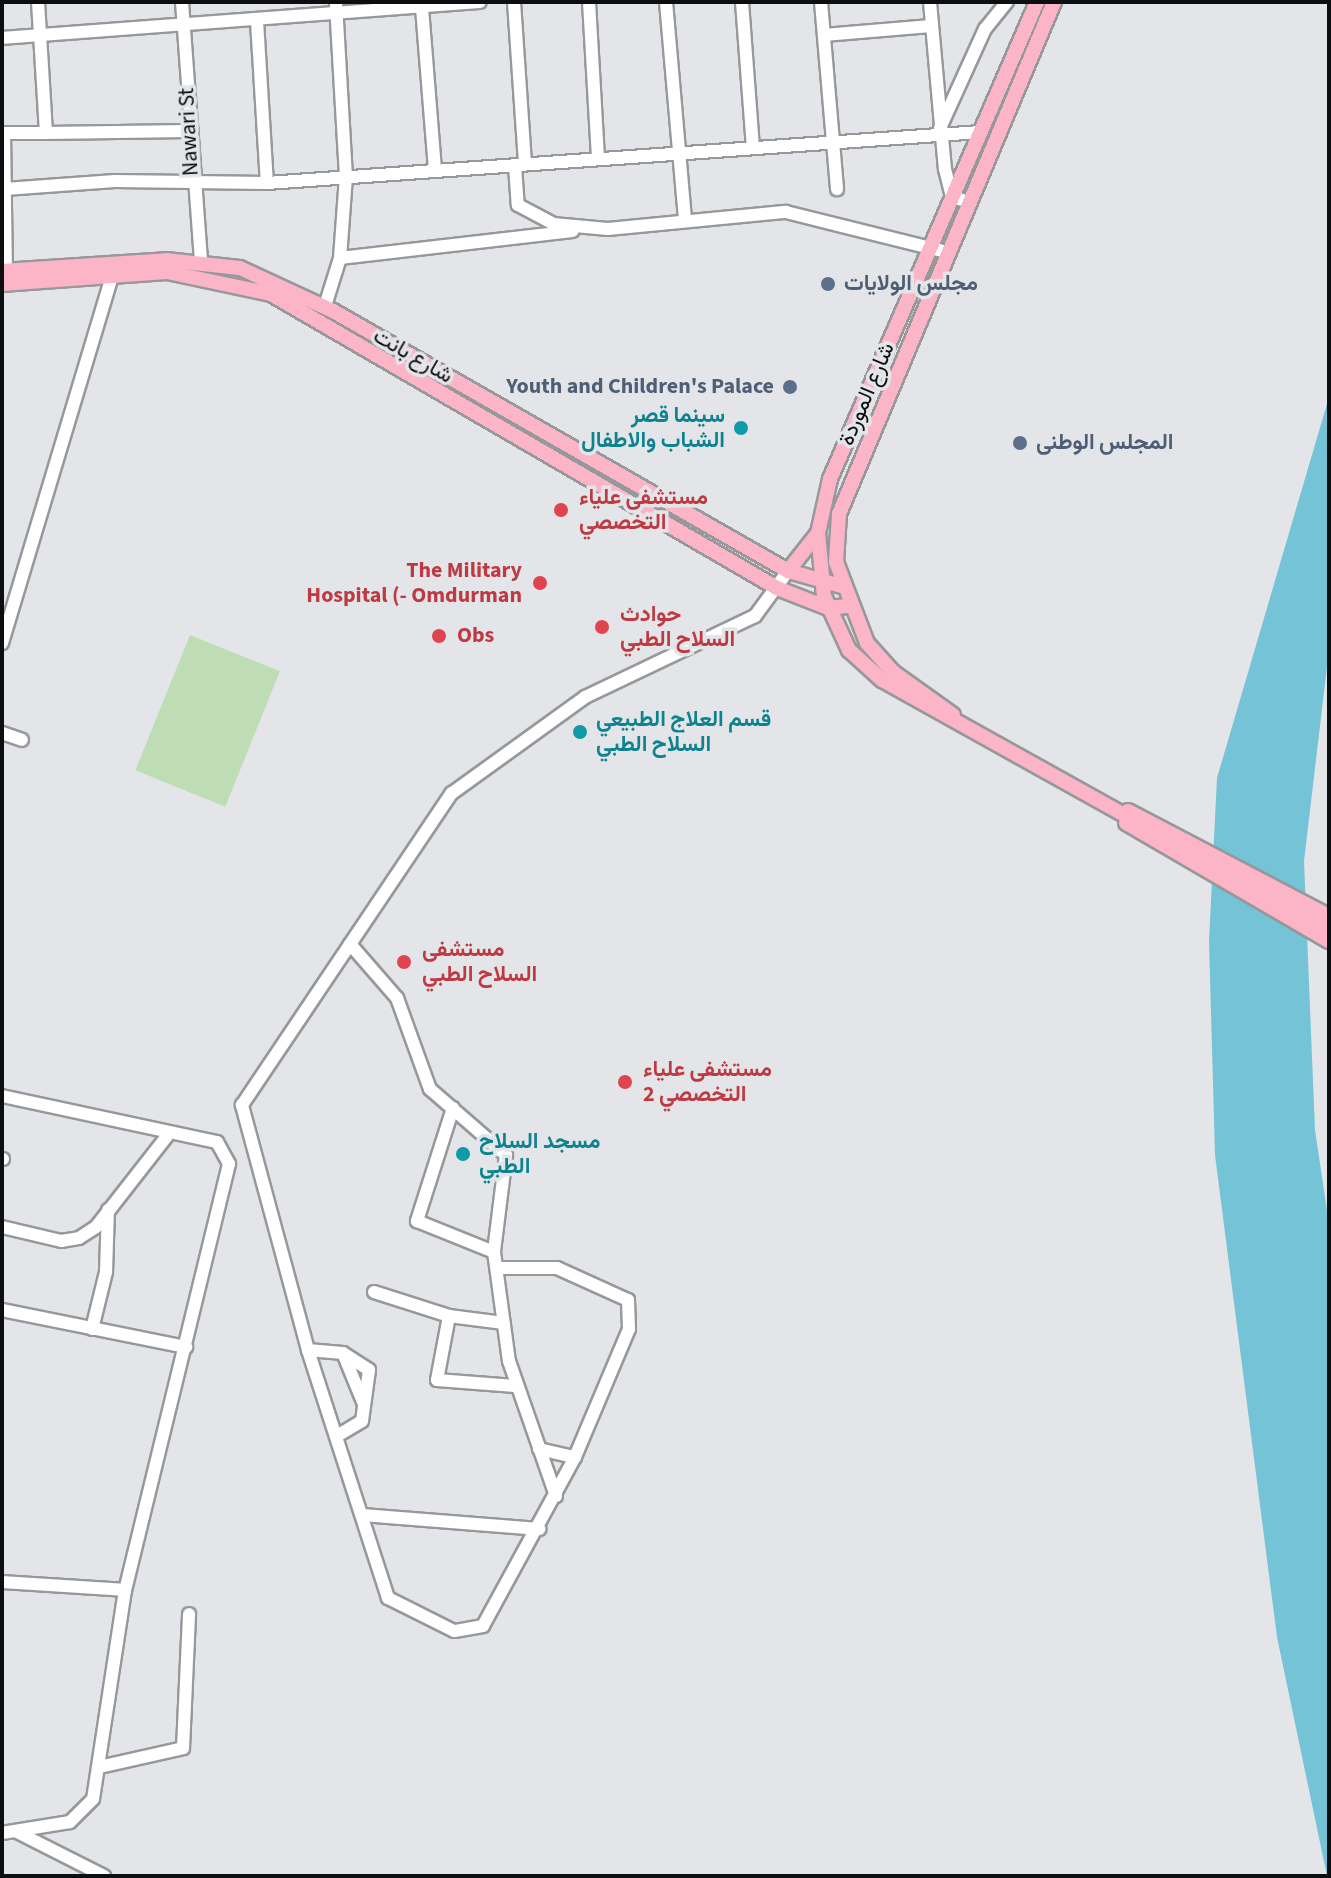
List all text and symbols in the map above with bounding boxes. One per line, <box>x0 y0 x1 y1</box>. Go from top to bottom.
street label: Nawari St <box>174 87 204 177</box>
place label: مجلس الولايات <box>844 271 978 297</box>
marker: مجلس الولايات <box>819 275 837 293</box>
street label: شارع بانت <box>368 323 458 389</box>
street label: شارع الموردة <box>834 339 900 449</box>
place label: Youth and Children's Palace <box>506 374 774 400</box>
marker: Youth and Children's Palace <box>781 378 799 396</box>
place label: سينما قصر الشباب والاطفال <box>581 402 725 454</box>
marker: سينما قصر الشباب والاطفال <box>732 419 750 437</box>
place label: المجلس الوطنى <box>1036 430 1173 456</box>
marker: المجلس الوطنى <box>1011 434 1029 452</box>
place label: مستشفى علياء التخصصي <box>579 484 708 536</box>
marker: مستشفى علياء التخصصي <box>550 499 572 521</box>
place label: The Military Hospital (- Omdurman <box>306 557 522 608</box>
marker: The Military Hospital (- Omdurman <box>529 572 551 594</box>
place label: حوادث السلاح الطبي <box>620 601 735 652</box>
marker: حوادث السلاح الطبي <box>591 616 613 638</box>
place label: Obs <box>457 623 494 649</box>
marker: Obs <box>428 625 450 647</box>
place label: قسم العلاج الطبيعي السلاح الطبي <box>596 706 771 758</box>
marker: قسم العلاج الطبيعي السلاح الطبي <box>571 723 589 741</box>
place label: مستشفى السلاح الطبي <box>422 936 537 988</box>
marker: مستشفى السلاح الطبي <box>393 951 415 973</box>
place label: مستشفى علياء التخصصي 2 <box>643 1056 772 1108</box>
marker: مستشفى علياء التخصصي 2 <box>614 1071 636 1093</box>
place label: مسجد السلاح الطبي <box>479 1128 600 1180</box>
marker: مسجد السلاح الطبي <box>454 1145 472 1163</box>

